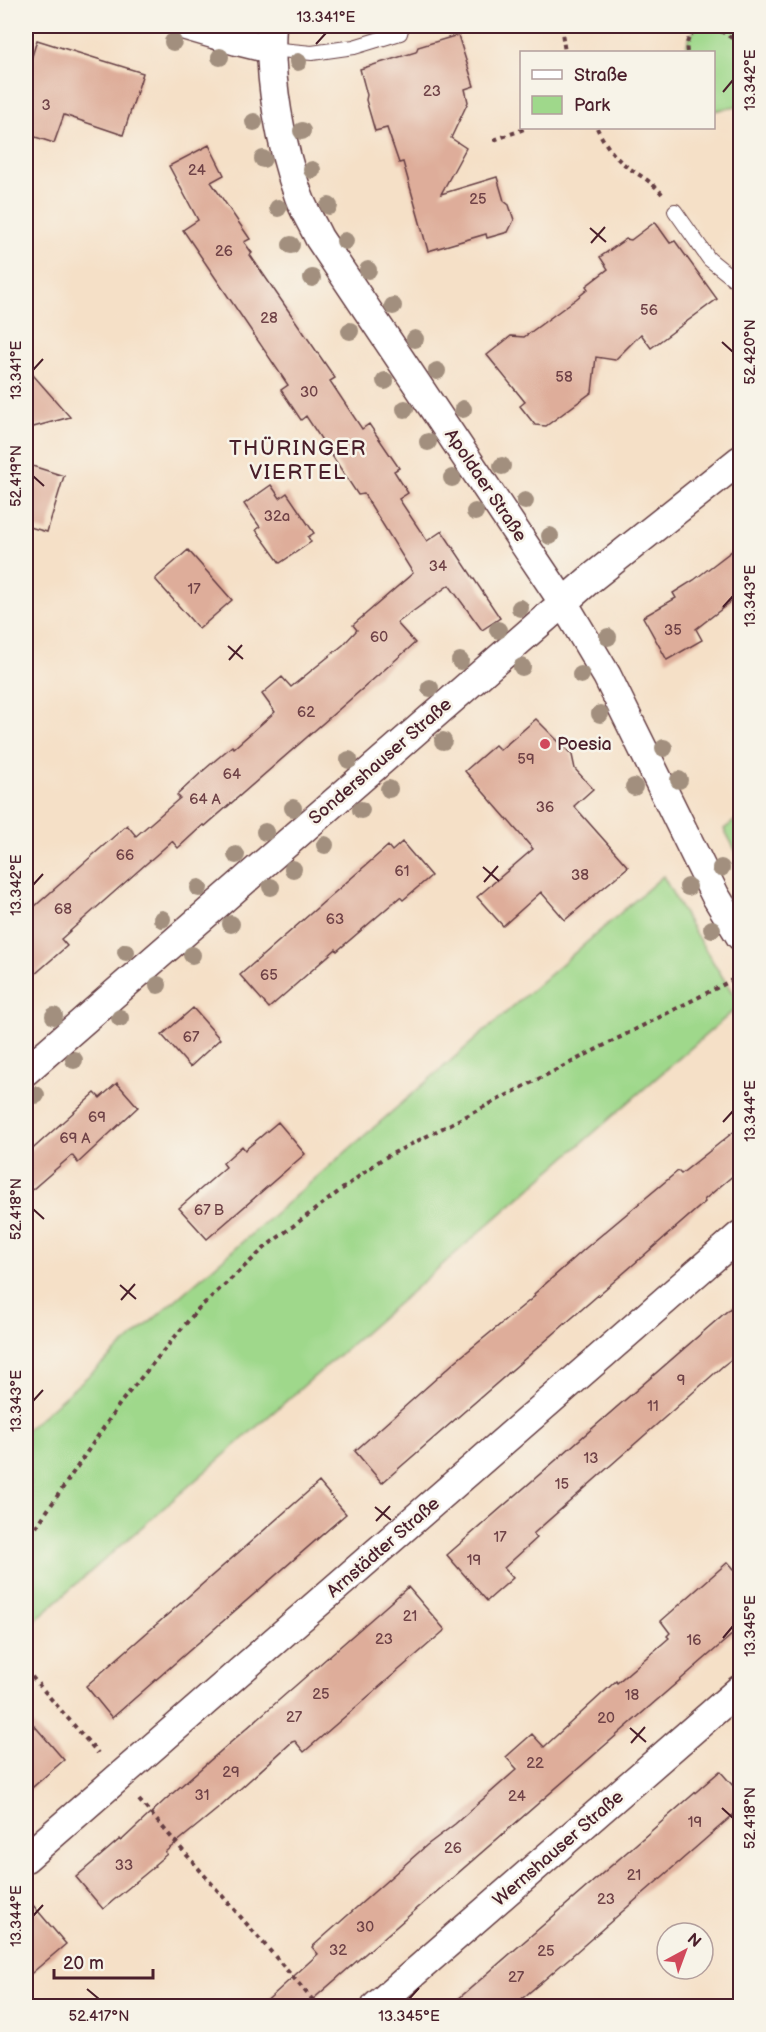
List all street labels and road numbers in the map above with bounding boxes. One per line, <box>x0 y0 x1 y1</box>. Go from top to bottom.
street label: Apoldaer Straße <box>440 425 531 546</box>
street label: Sondershauser Straße <box>305 694 456 829</box>
street label: Arnstädter Straße <box>323 1493 444 1602</box>
street label: Wernshauser Straße <box>489 1786 628 1911</box>

